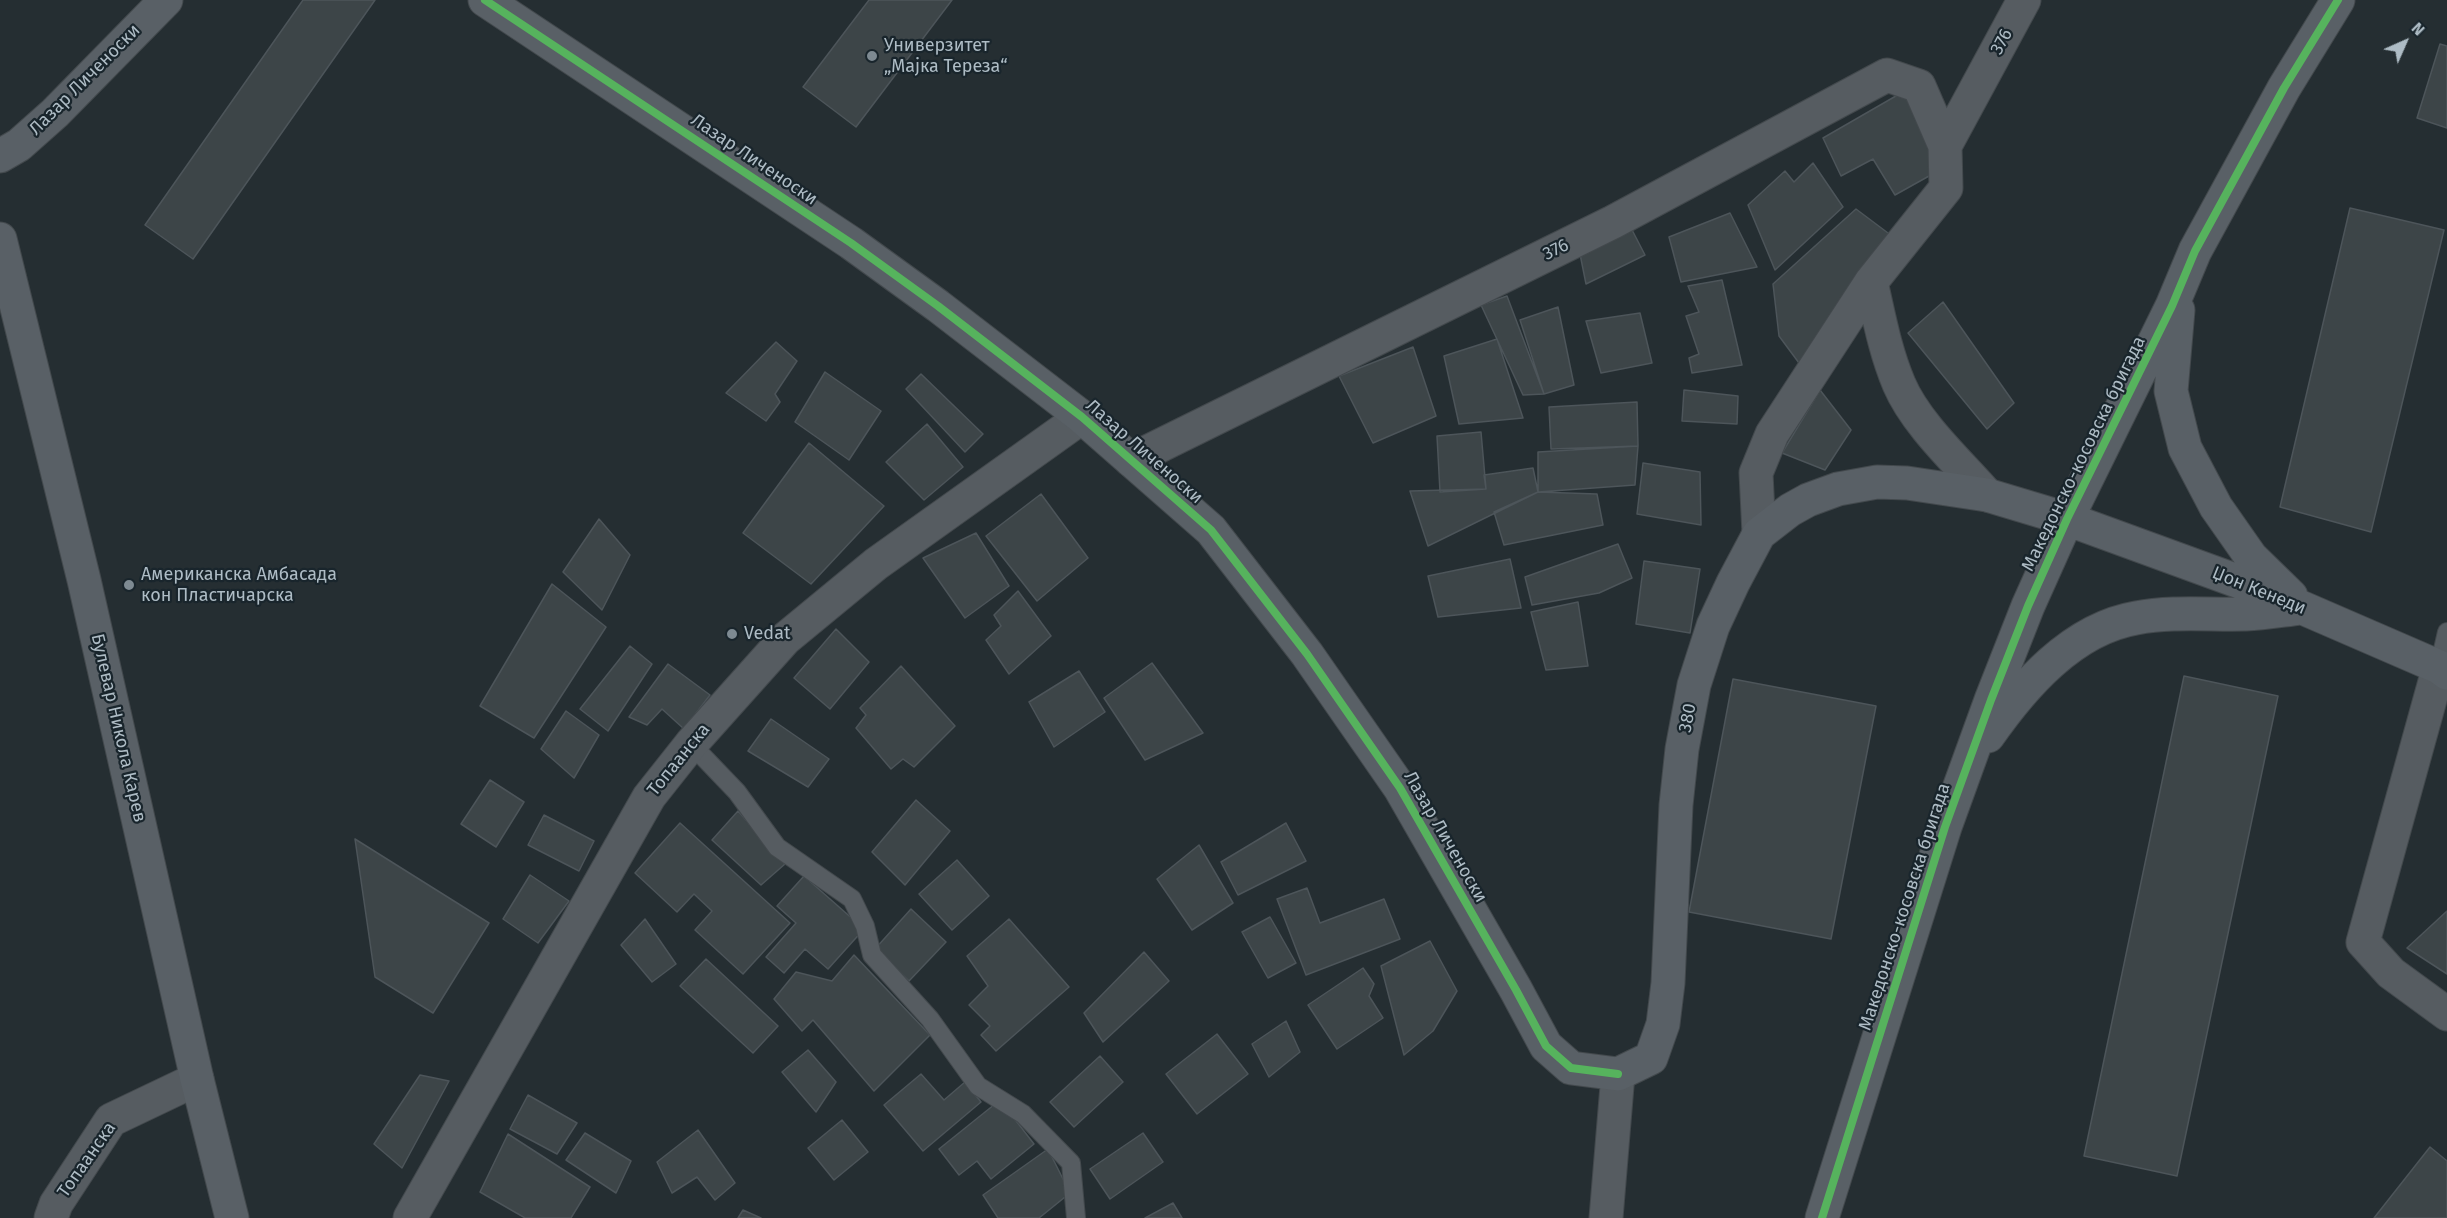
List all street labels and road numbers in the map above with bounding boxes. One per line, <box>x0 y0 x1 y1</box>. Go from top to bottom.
street label: Лазар Личеноски <box>25 20 145 140</box>
street label: 376 <box>1986 25 2018 59</box>
street label: Лазар Личеноски <box>687 110 821 210</box>
street label: 376 <box>1540 235 1572 265</box>
street label: Македонско-косовска бригада <box>2018 333 2150 575</box>
street label: Лазар Личеноски <box>1081 395 1207 509</box>
street label: Џон Кенеди <box>2209 562 2309 620</box>
street label: Булевар Никола Карев <box>86 632 150 824</box>
street label: 380 <box>1675 702 1701 734</box>
street label: Топаанска <box>643 719 715 801</box>
street label: Лазар Личеноски <box>1399 767 1491 907</box>
street label: Македонско-косовска бригада <box>1855 781 1955 1033</box>
street label: Топаанска <box>53 1118 121 1202</box>

